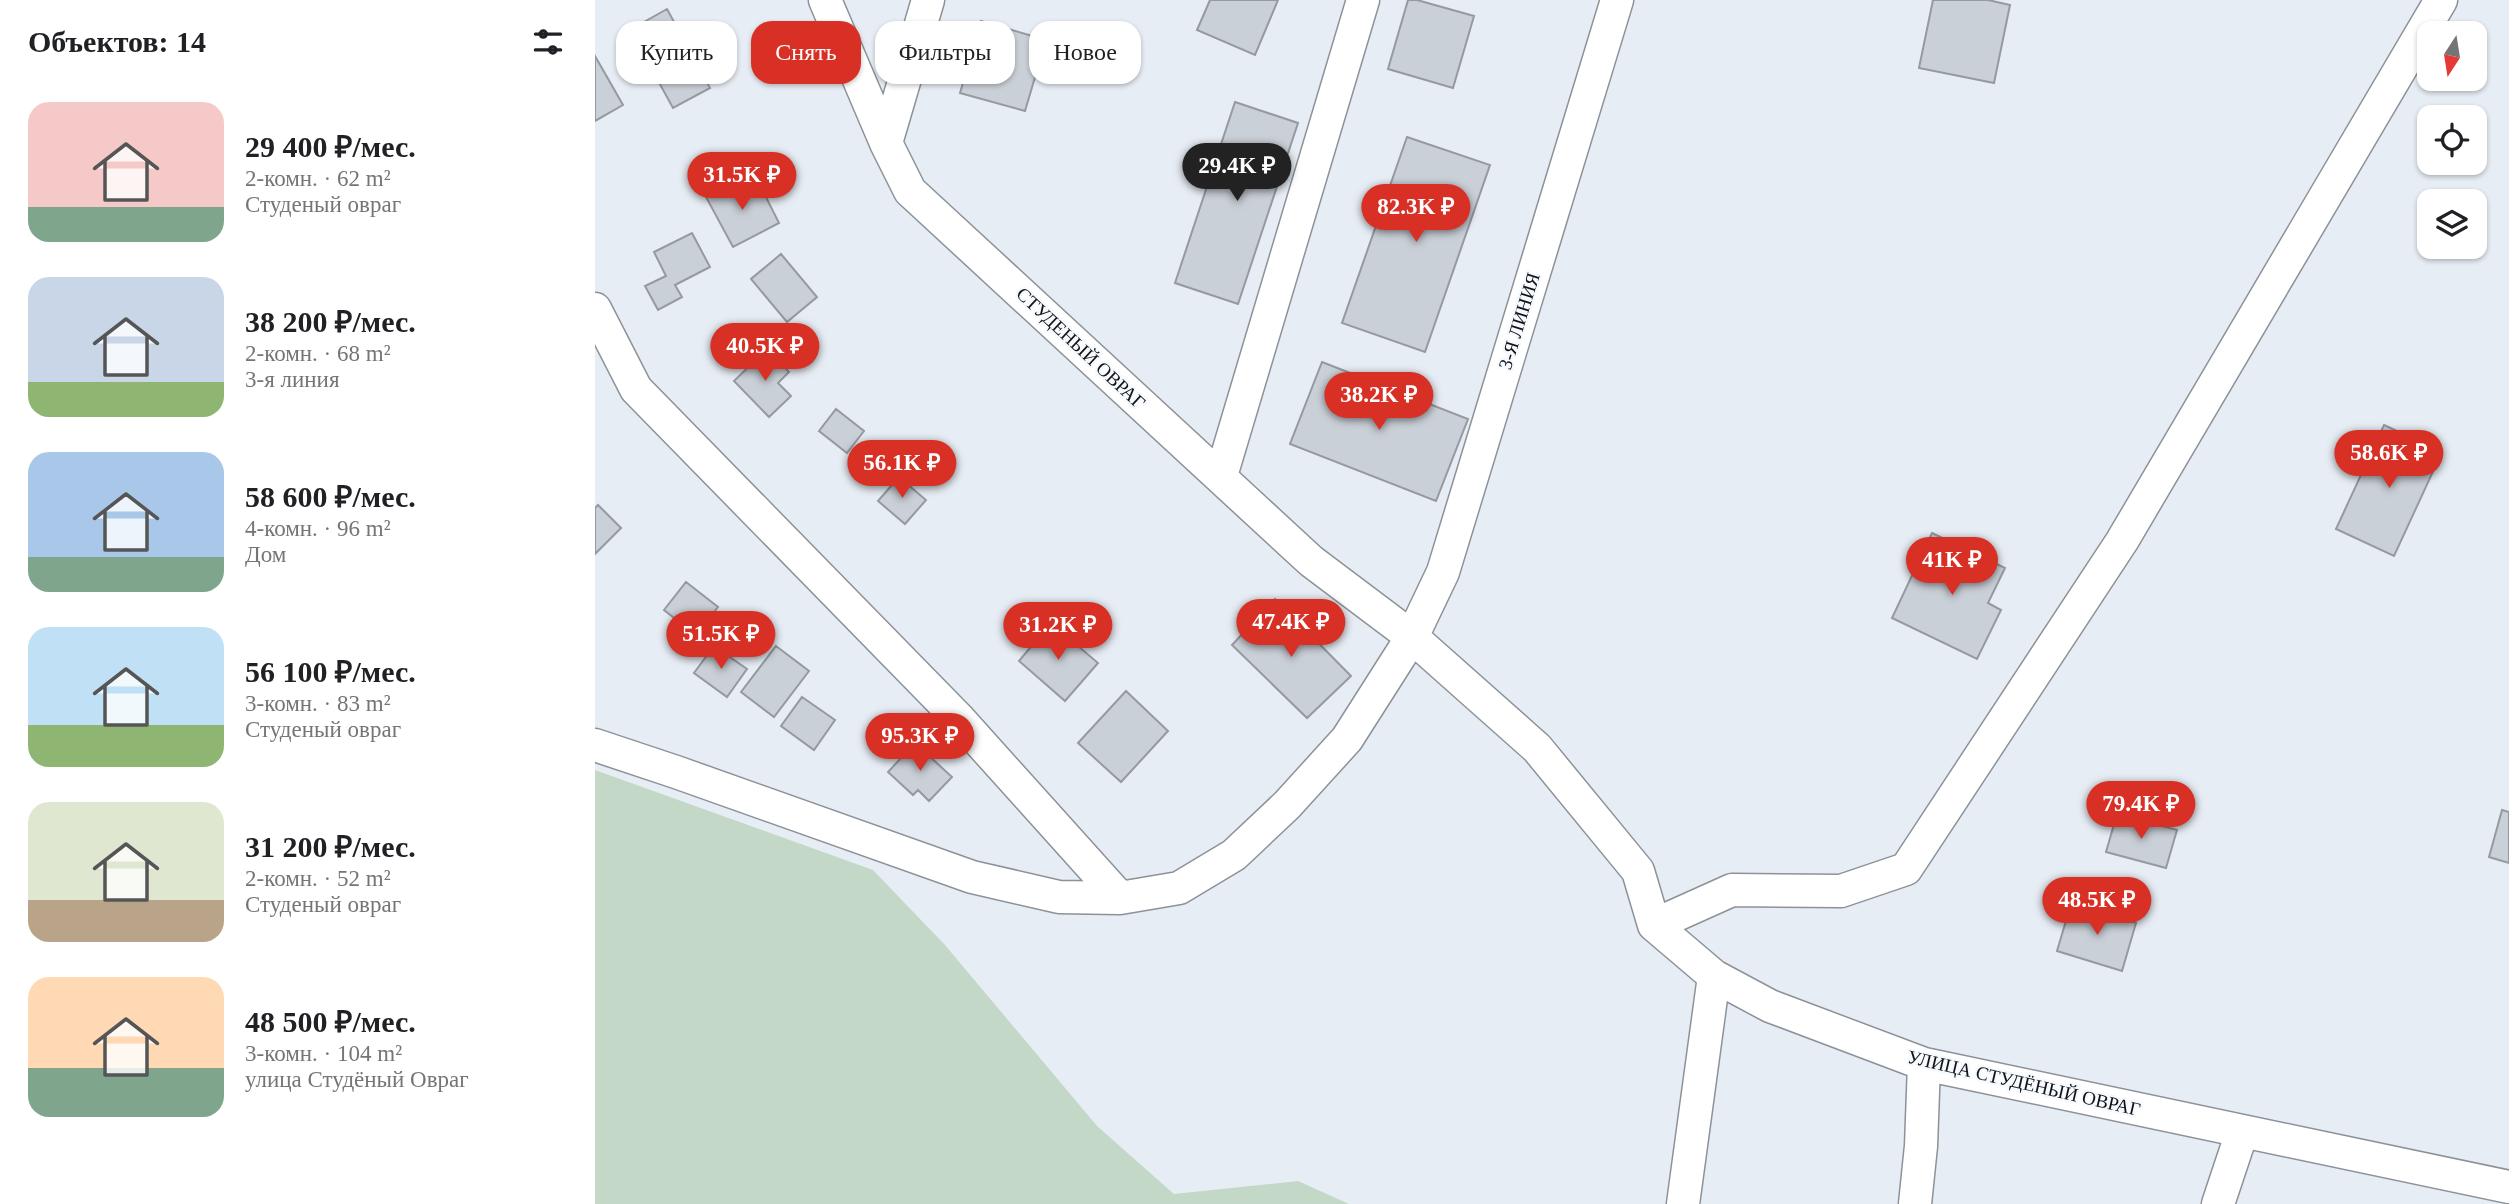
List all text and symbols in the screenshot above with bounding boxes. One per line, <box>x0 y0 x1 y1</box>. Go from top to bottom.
chip: Купить <box>616 21 737 84</box>
chip: Снять <box>751 21 861 84</box>
chip: Фильтры <box>875 21 1015 84</box>
chip: Новое <box>1029 21 1141 84</box>
north arrow <box>2417 21 2487 91</box>
map controls <box>2417 21 2487 259</box>
icon: filters <box>529 23 567 61</box>
text: Объектов: 14 <box>28 25 206 58</box>
button: locate <box>2417 105 2487 175</box>
icon: home <box>84 130 168 214</box>
text: 29 400 ₽/мес. <box>245 130 416 163</box>
pin: 29.4K ₽ <box>1172 144 1302 203</box>
pin: 31.5K ₽ <box>677 152 807 212</box>
text: 29.4K ₽ <box>1198 153 1276 178</box>
text: 31.5K ₽ <box>703 162 781 187</box>
text: 2-комн. · 62 m² <box>245 166 391 191</box>
pin: 82.3K ₽ <box>1351 184 1481 244</box>
button: layers <box>2417 189 2487 259</box>
text: Студеный овраг <box>245 192 401 217</box>
text: 82.3K ₽ <box>1377 194 1455 219</box>
street label: 3-Я ЛИНИЯ <box>1494 270 1544 372</box>
street label: СТУДЕНЫЙ ОВРАГ <box>1012 283 1150 413</box>
icon: home <box>84 305 168 389</box>
text: 38 200 ₽/мес. <box>245 305 416 338</box>
pin: 40.5K ₽ <box>700 324 830 383</box>
text: 40.5K ₽ <box>726 333 804 358</box>
text: 2-комн. · 68 m² <box>245 341 391 366</box>
text: 3-я линия <box>245 367 339 392</box>
pin: 38.2K ₽ <box>1314 372 1444 432</box>
text: 38.2K ₽ <box>1340 382 1418 407</box>
pin: 58.6K ₽ <box>2324 430 2454 490</box>
pin: 56.1K ₽ <box>837 440 967 500</box>
text: 58.6K ₽ <box>2350 440 2428 465</box>
text: 56.1K ₽ <box>863 450 941 475</box>
icon: home <box>84 480 168 564</box>
text: 58 600 ₽/мес. <box>245 480 416 513</box>
text: 4-комн. · 96 m² <box>245 516 391 541</box>
pin: 41K ₽ <box>1903 538 2001 597</box>
text: Дом <box>245 542 286 567</box>
text: 41K ₽ <box>1922 547 1982 572</box>
pin: 47.4K ₽ <box>1226 600 1356 659</box>
pin: 31.2K ₽ <box>993 602 1123 662</box>
text: 47.4K ₽ <box>1252 609 1330 634</box>
pin: 51.5K ₽ <box>656 612 786 671</box>
text: 31.2K ₽ <box>1019 612 1097 637</box>
text: 51.5K ₽ <box>682 621 760 646</box>
icon: home <box>84 655 168 739</box>
text: 56 100 ₽/мес. <box>245 655 416 688</box>
text: 3-комн. · 83 m² <box>245 691 391 716</box>
pin: 95.3K ₽ <box>855 714 985 773</box>
text: Студеный овраг <box>245 717 401 742</box>
text: 95.3K ₽ <box>881 723 959 748</box>
pin: 79.4K ₽ <box>2076 782 2206 841</box>
text: 79.4K ₽ <box>2102 791 2180 816</box>
icon: home <box>84 830 168 914</box>
text: 31 200 ₽/мес. <box>245 830 416 863</box>
text: 2-комн. · 52 m² <box>245 866 391 891</box>
pin: 48.5K ₽ <box>2032 878 2162 937</box>
text: 48.5K ₽ <box>2058 887 2136 912</box>
text: Студеный овраг <box>245 892 401 917</box>
icon: home <box>84 1005 168 1089</box>
text: 48 500 ₽/мес. <box>245 1005 416 1038</box>
text: 3-комн. · 104 m² <box>245 1041 402 1066</box>
street label: УЛИЦА СТУДЁНЫЙ ОВРАГ <box>1905 1046 2143 1120</box>
text: улица Студёный Овраг <box>245 1067 469 1092</box>

